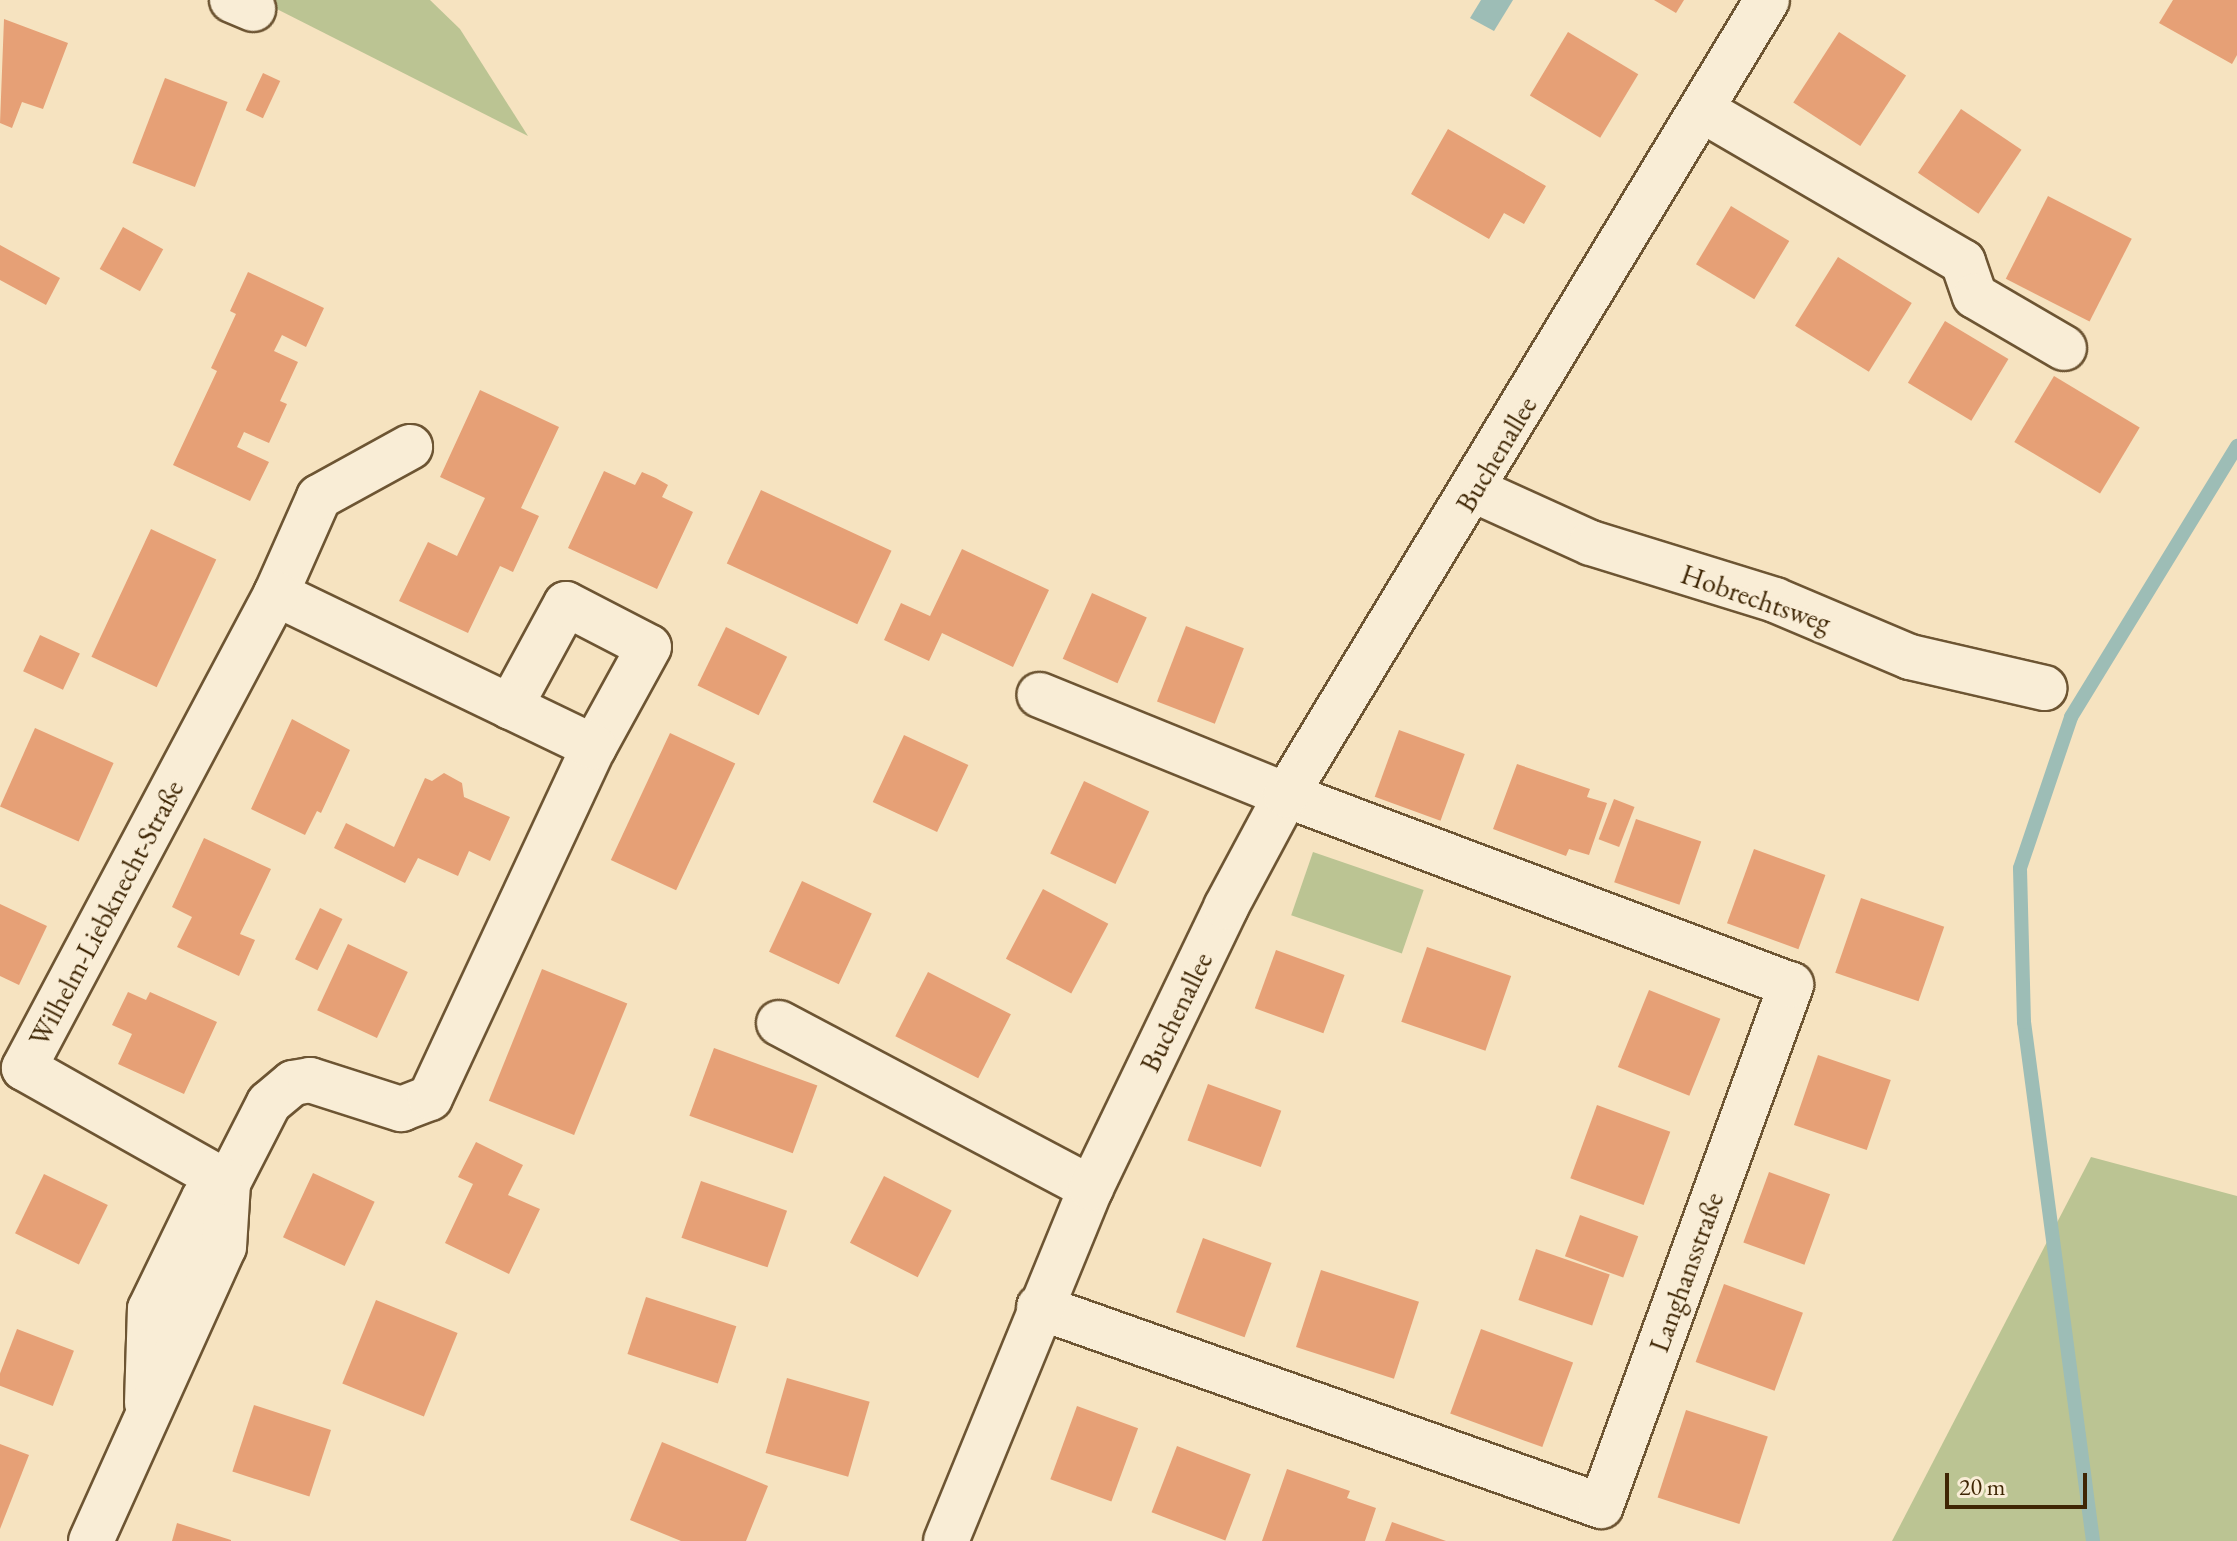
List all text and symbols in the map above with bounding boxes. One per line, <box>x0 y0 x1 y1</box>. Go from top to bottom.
street label: Buchenallee <box>1448 390 1544 518</box>
street label: Hobrechtsweg <box>1677 557 1835 639</box>
street label: Wilhelm-Liebknecht-Straße <box>22 774 190 1052</box>
street label: Buchenallee <box>1133 947 1219 1077</box>
street label: Langhansstraße <box>1642 1188 1730 1356</box>
scale bar <box>1949 1457 2091 1507</box>
text: 20 m <box>1959 1471 2006 1502</box>

